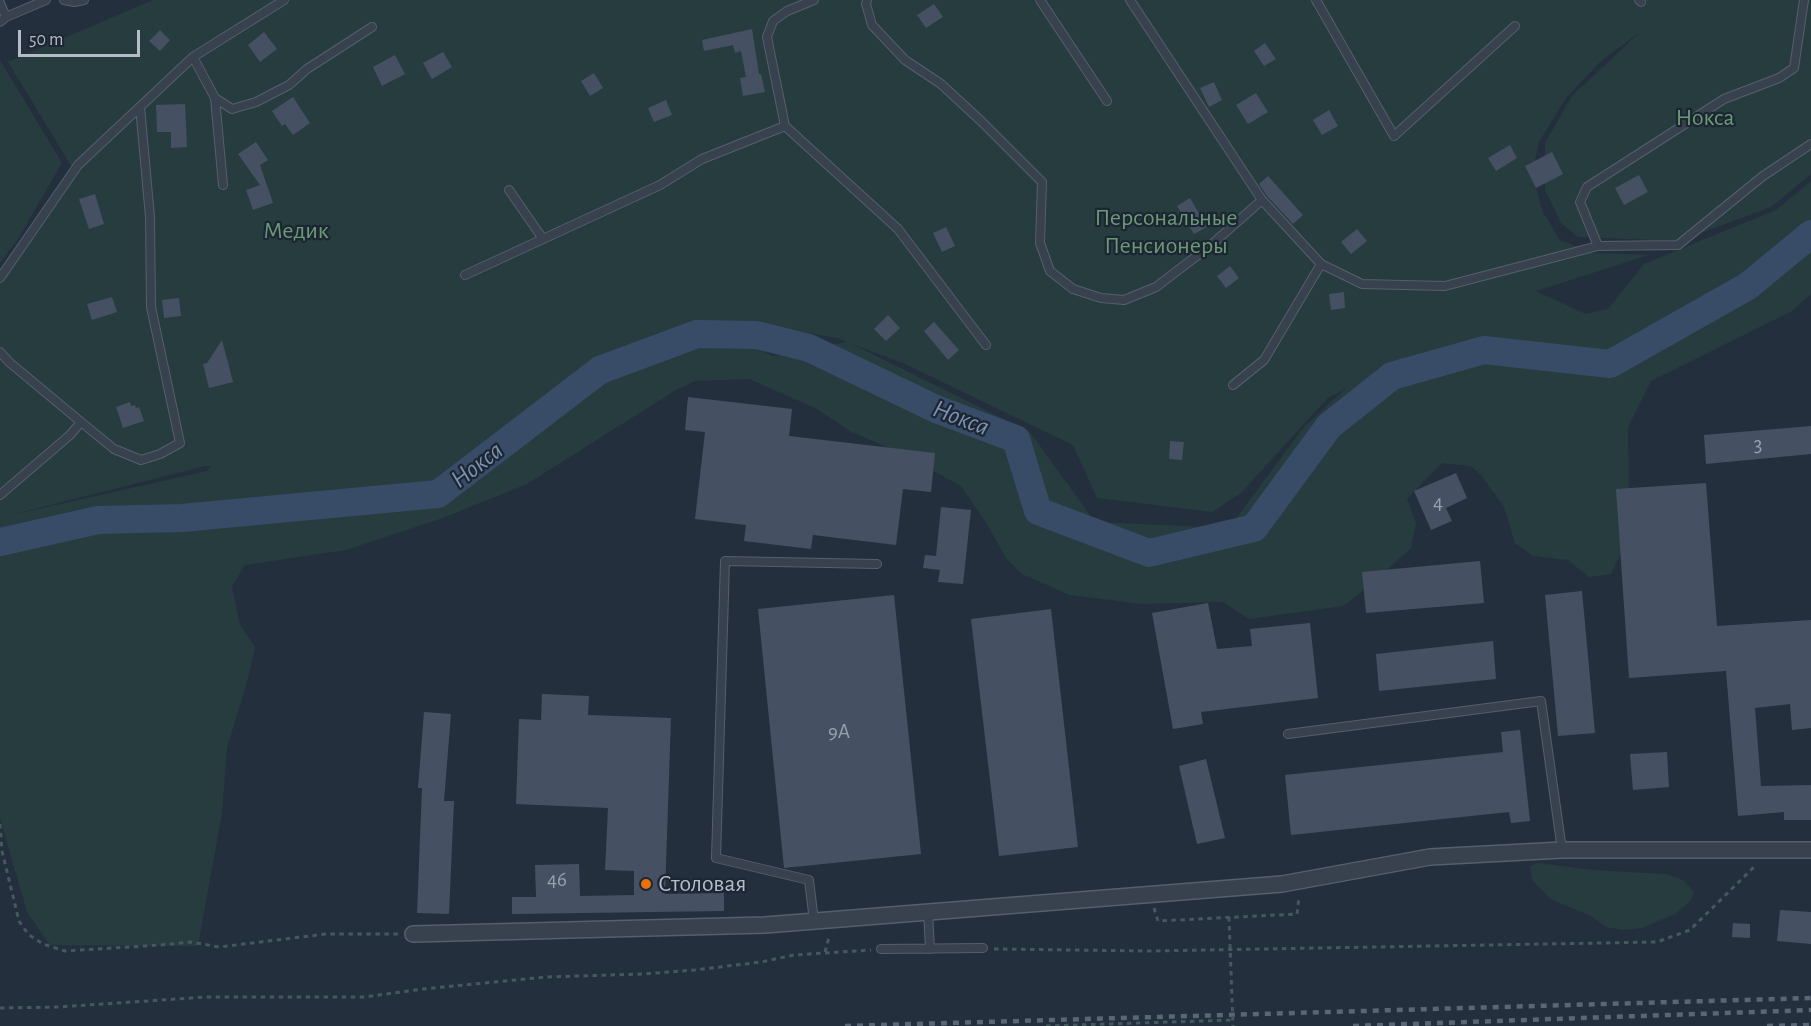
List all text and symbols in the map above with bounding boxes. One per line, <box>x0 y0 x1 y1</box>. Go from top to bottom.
scale bar <box>21 18 142 56</box>
text: 50 m <box>29 31 63 49</box>
park label: Нокса <box>1676 104 1734 132</box>
park label: Персональные Пенсионеры <box>1095 204 1237 260</box>
park label: Медик <box>263 217 329 245</box>
water label: Нокса <box>929 393 993 443</box>
house number: 3 <box>1754 432 1762 458</box>
water label: Нокса <box>445 435 509 495</box>
house number: 4 <box>1433 490 1443 516</box>
house number: 9А <box>828 719 850 745</box>
house number: 46 <box>547 867 567 893</box>
place label: Столовая <box>658 870 746 898</box>
marker: Столовая <box>639 877 653 891</box>

